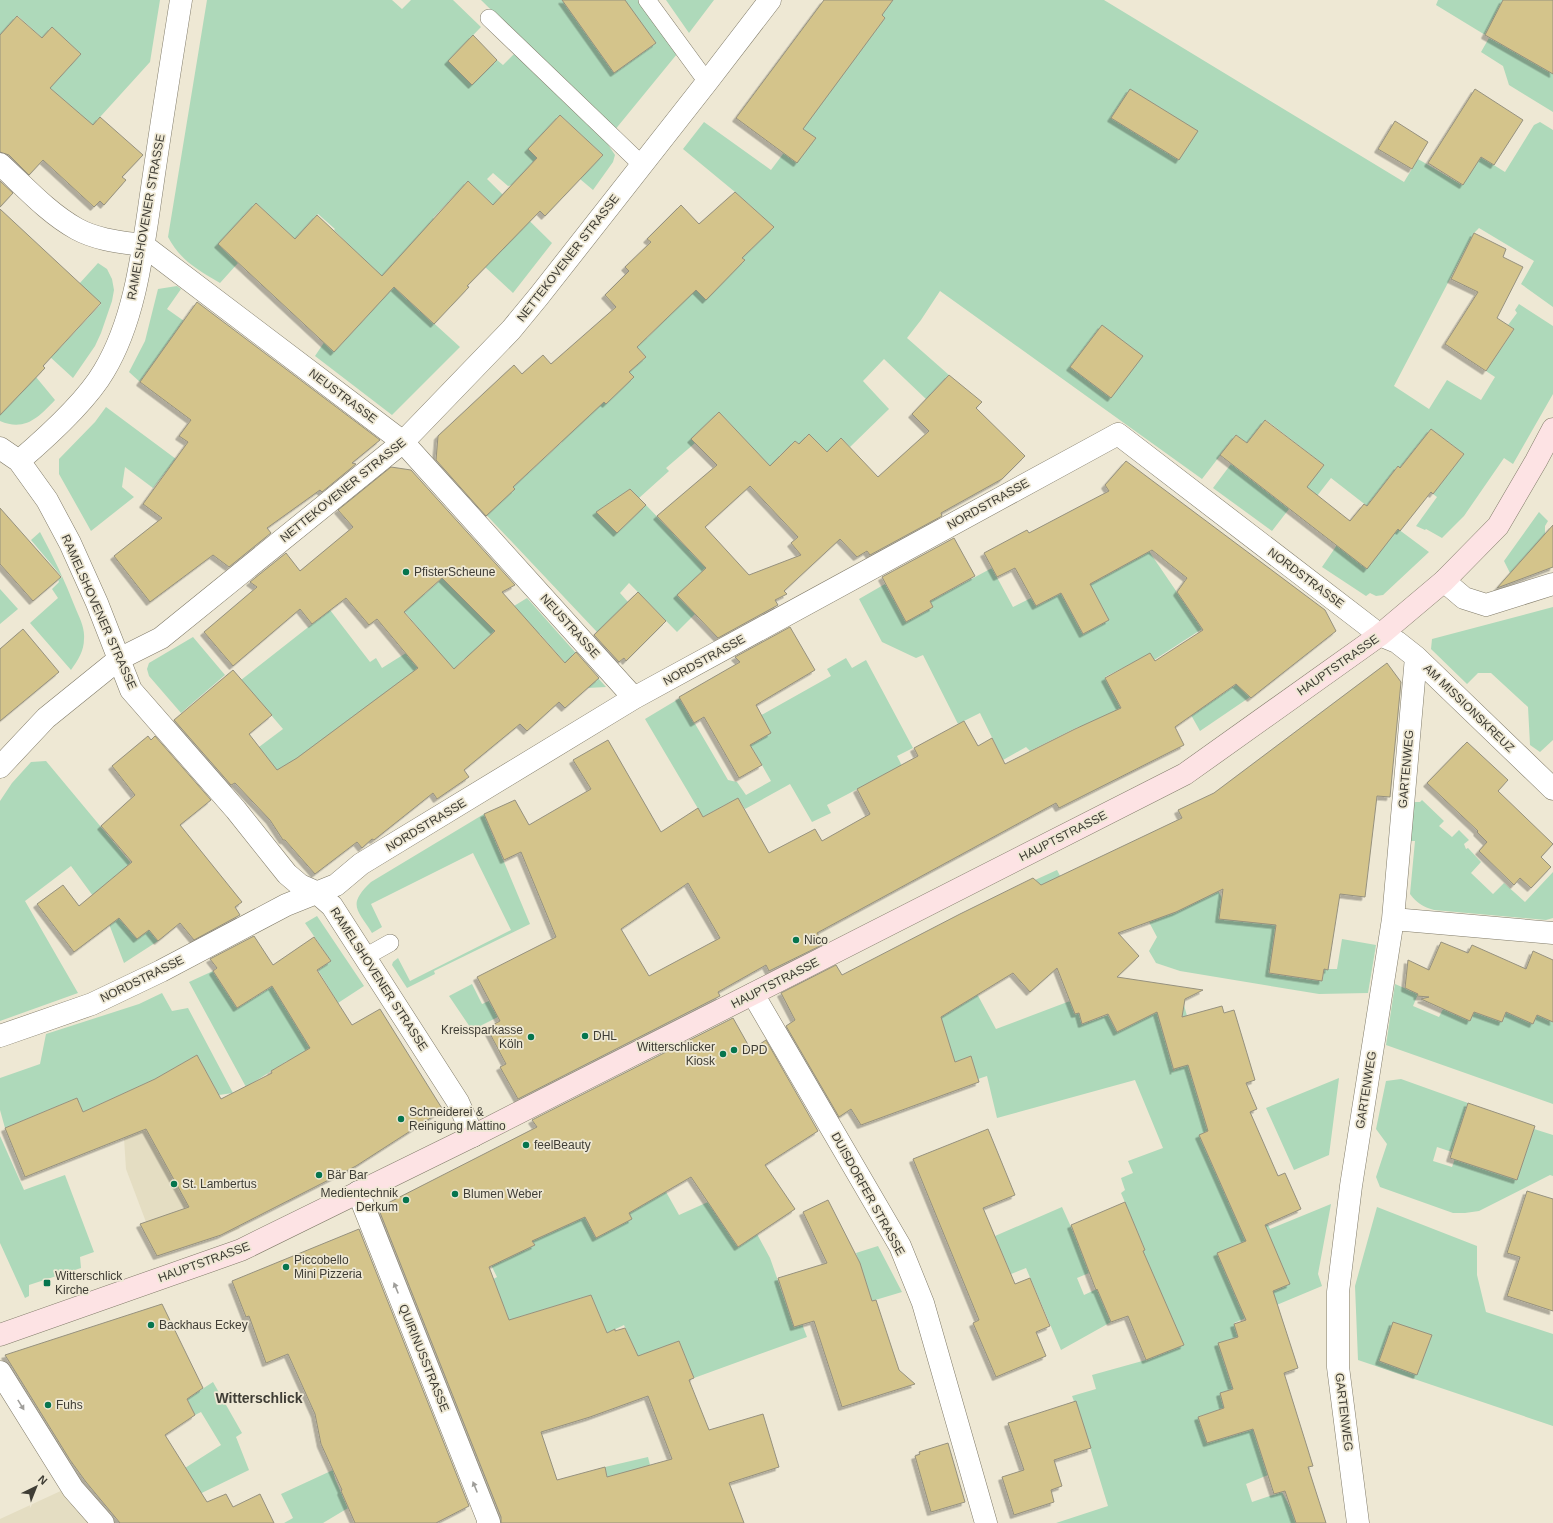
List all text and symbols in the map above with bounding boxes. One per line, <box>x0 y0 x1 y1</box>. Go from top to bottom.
street label: RAMELSHOVENER STRASSE <box>125 133 167 301</box>
street label: NETTEKOVENER STRASSE <box>514 192 622 324</box>
street label: NEUSTRASSE <box>306 366 380 426</box>
street label: NETTEKOVENER STRASSE <box>277 435 409 545</box>
street label: NORDSTRASSE <box>945 476 1031 532</box>
street label: RAMELSHOVENER STRASSE <box>58 532 140 692</box>
street label: NORDSTRASSE <box>1265 545 1347 611</box>
place label: PfisterScheune <box>414 565 496 579</box>
marker: PfisterScheune <box>401 567 411 577</box>
street label: NEUSTRASSE <box>538 591 602 661</box>
street label: NORDSTRASSE <box>661 632 747 688</box>
street label: HAUPTSTRASSE <box>1294 632 1382 698</box>
street label: AM MISSIONSKREUZ <box>1421 661 1517 755</box>
street label: GARTENWEG <box>1396 729 1416 809</box>
street label: NORDSTRASSE <box>383 795 469 855</box>
street label: HAUPTSTRASSE <box>1017 808 1109 864</box>
street label: RAMELSHOVENER STRASSE <box>327 905 431 1053</box>
place label: Nico <box>804 933 828 947</box>
marker: Nico <box>791 935 801 945</box>
street label: NORDSTRASSE <box>98 953 186 1005</box>
street label: HAUPTSTRASSE <box>729 955 821 1011</box>
place label: Kreissparkasse Köln <box>441 1023 523 1051</box>
place label: DHL <box>593 1029 617 1043</box>
marker: DHL <box>580 1031 590 1041</box>
marker: Kreissparkasse Köln <box>526 1032 536 1042</box>
place label: Witterschlicker Kiosk <box>637 1040 716 1068</box>
place label: DPD <box>742 1043 768 1057</box>
marker: DPD <box>729 1045 739 1055</box>
marker: Witterschlicker Kiosk <box>718 1049 728 1059</box>
street label: GARTENWEG <box>1353 1050 1379 1130</box>
place label: Schneiderei & Reinigung Mattino <box>409 1105 506 1133</box>
marker: Schneiderei & Reinigung Mattino <box>396 1114 406 1124</box>
street label: DUISDORFER STRASSE <box>828 1130 908 1258</box>
place label: feelBeauty <box>534 1138 591 1152</box>
marker: feelBeauty <box>521 1140 531 1150</box>
place label: Bär Bar <box>327 1168 368 1182</box>
marker: Bär Bar <box>314 1170 324 1180</box>
place label: St. Lambertus <box>182 1177 257 1191</box>
marker: St. Lambertus <box>169 1179 179 1189</box>
place label: Medientechnik Derkum <box>321 1186 399 1214</box>
place label: Blumen Weber <box>463 1187 542 1201</box>
marker: Blumen Weber <box>450 1189 460 1199</box>
marker: Medientechnik Derkum <box>401 1195 411 1205</box>
street label: HAUPTSTRASSE <box>156 1239 252 1285</box>
place label: Piccobello Mini Pizzeria <box>294 1253 362 1281</box>
marker: Piccobello Mini Pizzeria <box>281 1262 291 1272</box>
place label: Witterschlick Kirche <box>55 1269 123 1297</box>
marker: Witterschlick Kirche <box>42 1278 52 1288</box>
one-way arrow <box>393 1282 399 1294</box>
street label: QUIRINUSSTRASSE <box>396 1302 452 1414</box>
place label: Backhaus Eckey <box>159 1318 248 1332</box>
marker: Backhaus Eckey <box>146 1320 156 1330</box>
street label: GARTENWEG <box>1332 1372 1356 1452</box>
district label: Witterschlick <box>215 1390 303 1406</box>
place label: Fuhs <box>56 1398 83 1412</box>
one-way arrow <box>17 1399 24 1411</box>
marker: Fuhs <box>43 1400 53 1410</box>
north arrow <box>16 1467 56 1507</box>
text: N <box>36 1473 50 1487</box>
one-way arrow <box>472 1481 478 1493</box>

